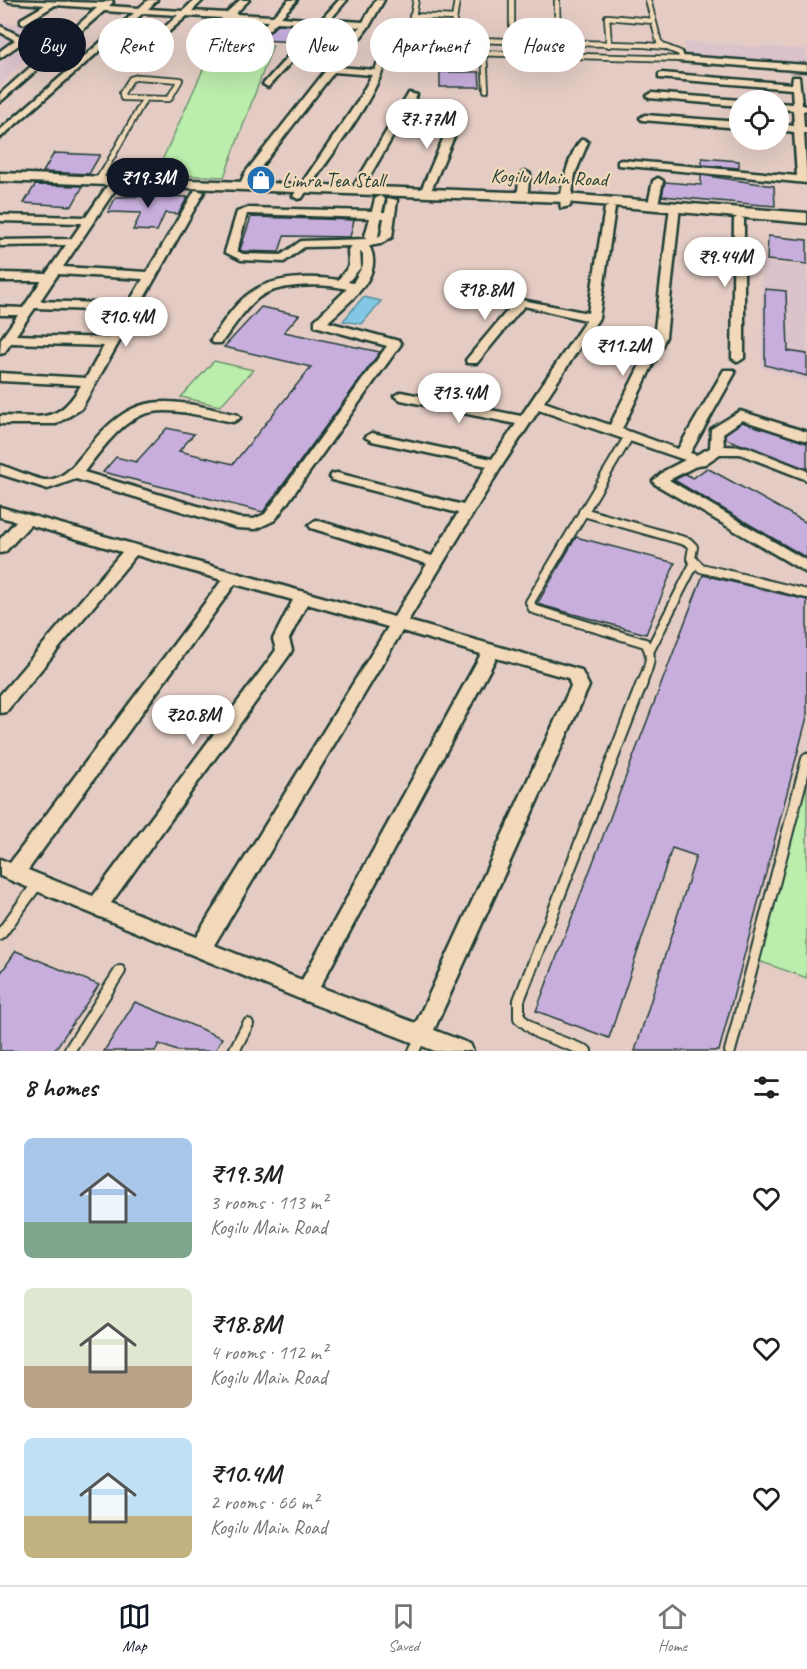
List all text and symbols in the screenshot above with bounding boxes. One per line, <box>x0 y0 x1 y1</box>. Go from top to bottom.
chip: Buy <box>18 18 86 72</box>
chip: Rent <box>98 18 174 72</box>
chip: Filters <box>186 18 274 72</box>
chip: New <box>286 18 358 72</box>
chip: Apartment <box>370 18 490 72</box>
chip: House <box>502 18 585 72</box>
map controls <box>729 90 789 150</box>
button: locate <box>729 90 789 150</box>
pin: ₹7.77M <box>378 99 476 150</box>
text: ₹7.77M <box>400 106 454 131</box>
pin: ₹19.3M <box>99 158 197 209</box>
street label: Kogilu Main Road <box>490 163 611 192</box>
shop icon: Limra Tea Stall <box>245 164 277 196</box>
text: ₹19.3M <box>121 165 175 190</box>
place label: Limra Tea Stall <box>282 168 388 193</box>
pin: ₹9.44M <box>676 237 774 288</box>
text: ₹9.44M <box>698 244 752 269</box>
pin: ₹18.8M <box>436 270 534 321</box>
text: ₹18.8M <box>458 277 512 302</box>
pin: ₹10.4M <box>77 297 175 348</box>
text: ₹10.4M <box>99 304 153 329</box>
pin: ₹11.2M <box>574 326 672 377</box>
text: ₹11.2M <box>596 333 650 358</box>
pin: ₹13.4M <box>410 373 508 424</box>
text: ₹13.4M <box>432 380 486 405</box>
pin: ₹20.8M <box>144 695 242 746</box>
text: ₹20.8M <box>166 702 220 727</box>
text: 8 homes <box>24 1071 97 1104</box>
icon: filters <box>750 1071 783 1104</box>
text: ₹19.3M <box>210 1157 281 1190</box>
icon: home <box>72 1162 144 1234</box>
icon: heart <box>750 1182 783 1215</box>
text: 3 rooms · 113 m² <box>210 1190 327 1215</box>
text: Kogilu Main Road <box>210 1215 327 1240</box>
text: ₹18.8M <box>210 1307 281 1340</box>
icon: home <box>72 1312 144 1384</box>
icon: heart <box>750 1332 783 1365</box>
text: 4 rooms · 112 m² <box>210 1340 327 1365</box>
text: Kogilu Main Road <box>210 1365 327 1390</box>
text: ₹10.4M <box>210 1457 281 1490</box>
icon: home <box>72 1462 144 1534</box>
icon: heart <box>750 1482 783 1515</box>
text: 2 rooms · 66 m² <box>210 1490 318 1515</box>
text: Kogilu Main Road <box>210 1515 327 1540</box>
tab: Map <box>118 1600 151 1656</box>
tab: Saved <box>387 1600 420 1656</box>
tab: Home <box>656 1600 689 1656</box>

